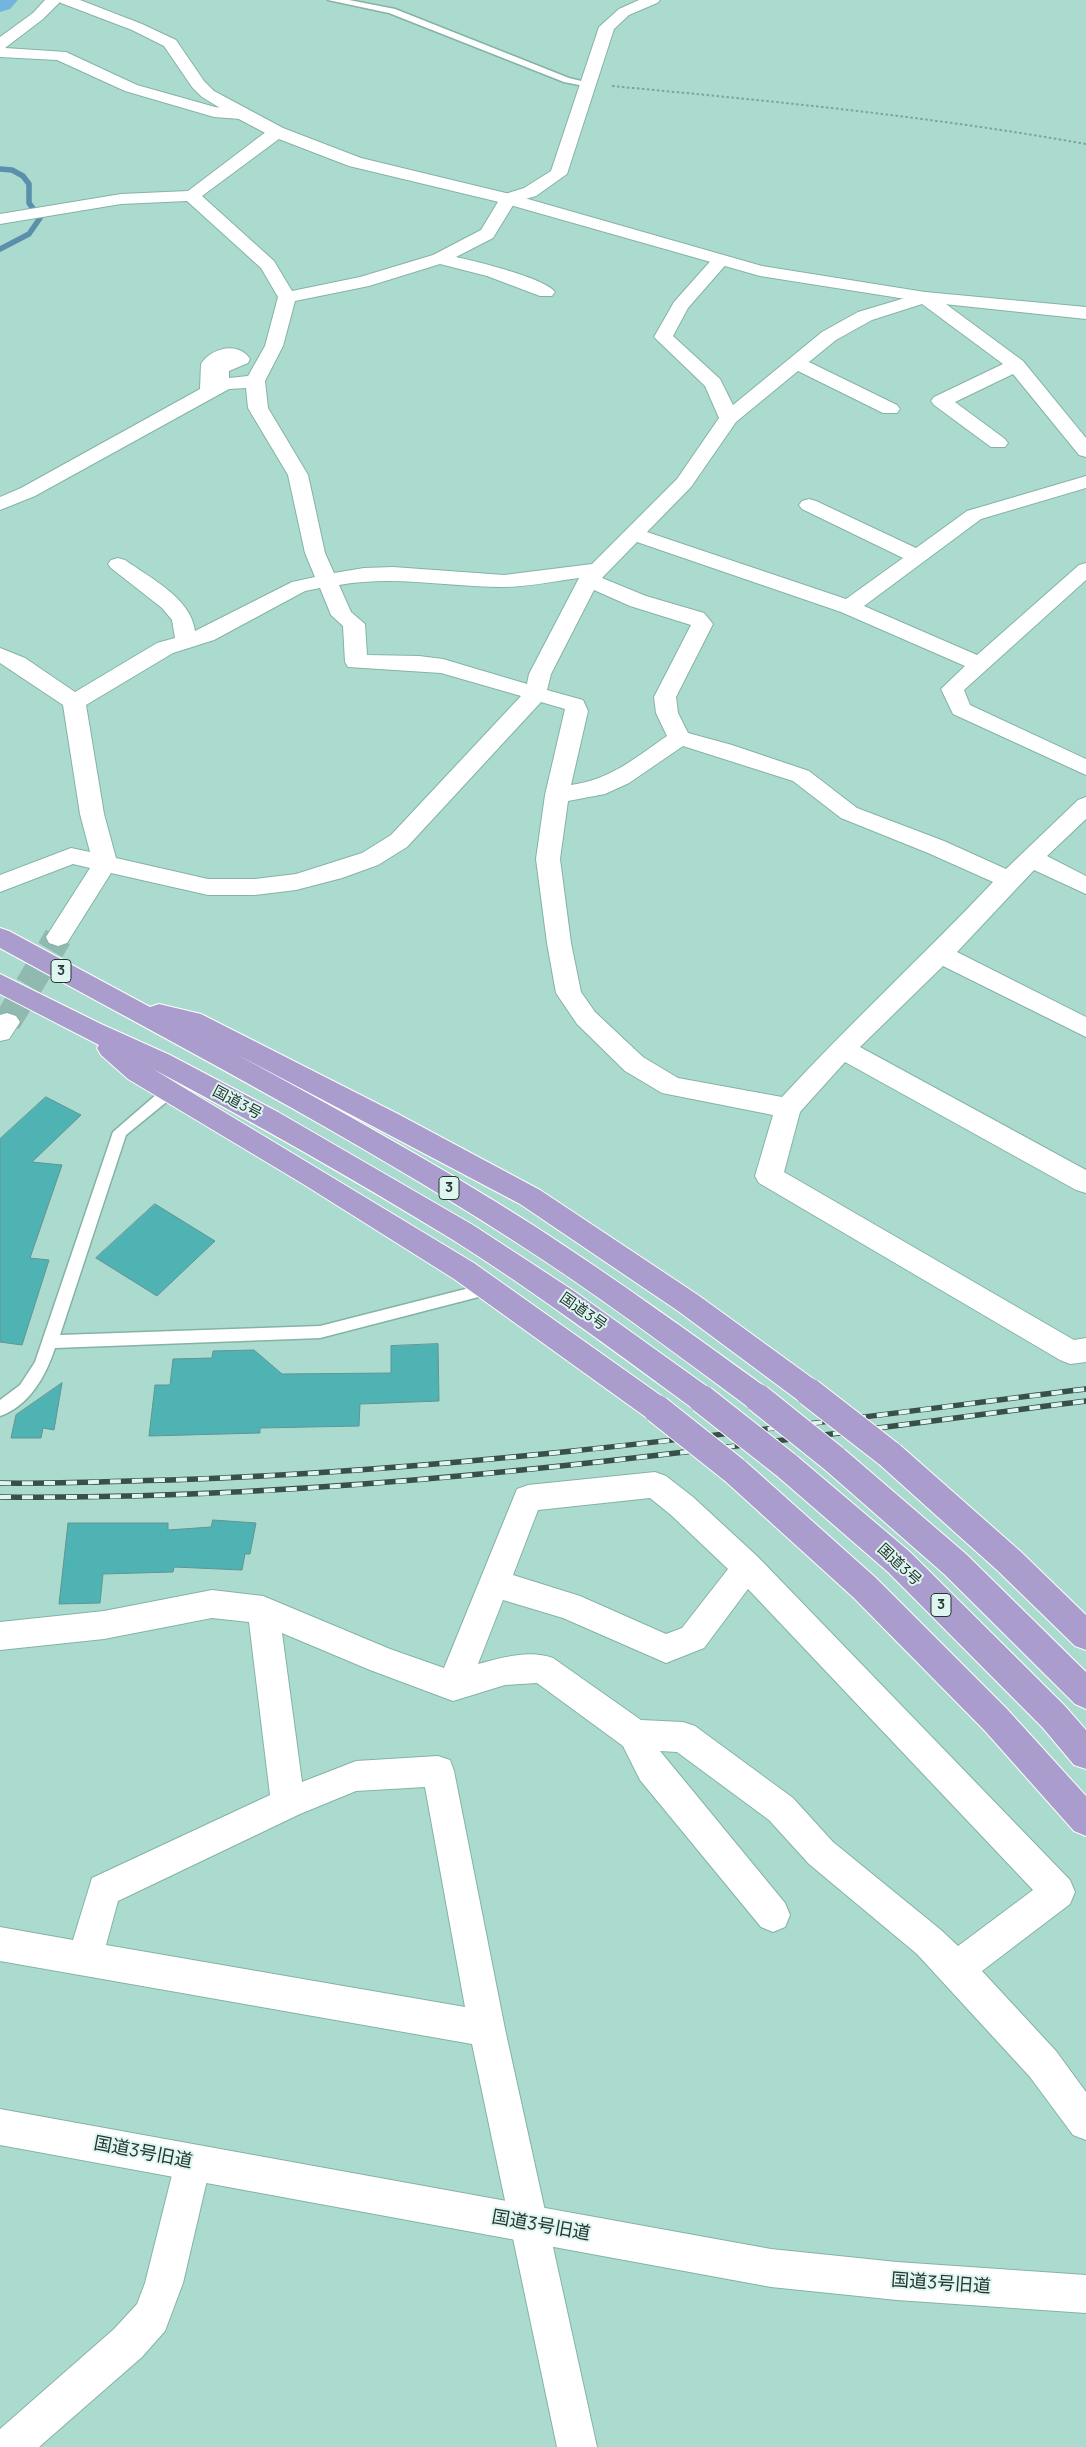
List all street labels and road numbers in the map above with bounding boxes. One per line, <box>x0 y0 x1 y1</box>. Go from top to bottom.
road number: 3 <box>51 959 71 982</box>
street label: 国道3号 <box>209 1083 265 1123</box>
road number: 3 <box>439 1176 459 1200</box>
street label: 国道3号 <box>556 1289 610 1335</box>
street label: 国道3号 <box>873 1540 925 1590</box>
road number: 3 <box>931 1594 951 1616</box>
street label: 国道3号旧道 <box>92 2133 194 2173</box>
street label: 国道3号旧道 <box>490 2207 592 2245</box>
street label: 国道3号旧道 <box>890 2270 992 2298</box>

